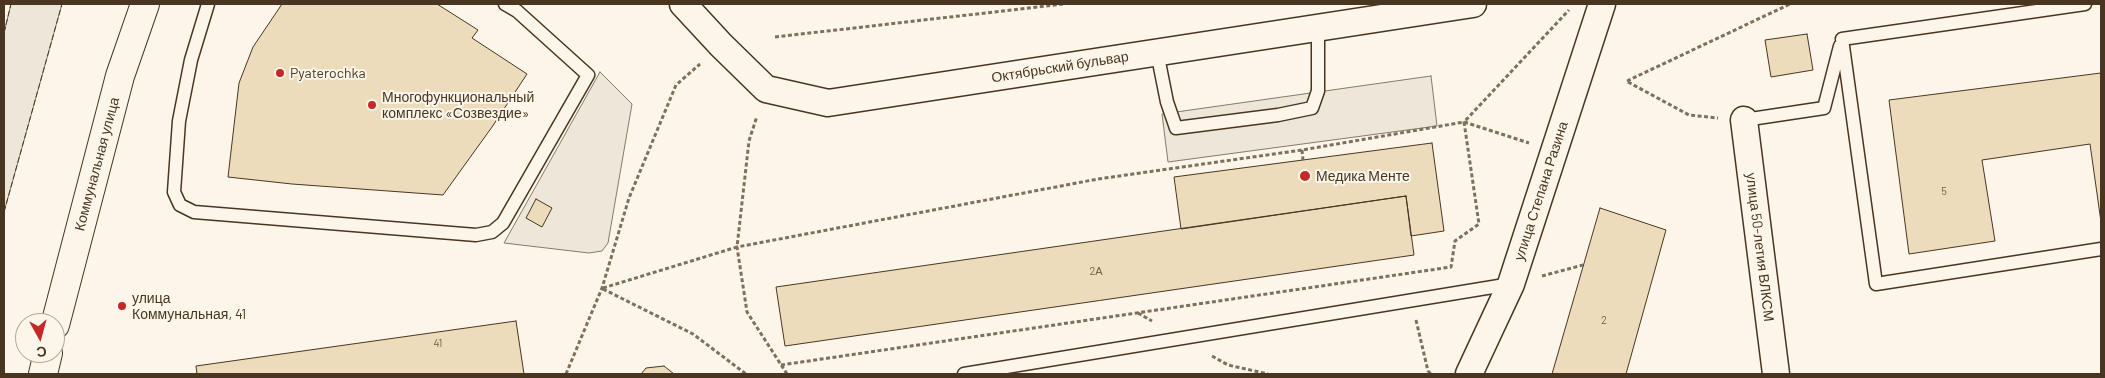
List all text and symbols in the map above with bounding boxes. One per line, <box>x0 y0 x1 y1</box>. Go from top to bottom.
street label: Октябрьский бульвар <box>990 48 1130 86</box>
place label: Pyaterochka <box>290 65 366 81</box>
marker: Pyaterochka <box>274 67 286 79</box>
place label: Многофункциональный комплекс «Созвездие» <box>382 89 534 121</box>
street label: Коммунальная улица <box>71 95 123 233</box>
marker: Многофункциональный комплекс «Созвездие» <box>366 99 378 111</box>
street label: улица Степана Разина <box>1511 119 1571 263</box>
place label: Медика Менте <box>1316 168 1410 184</box>
marker: Медика Менте <box>1298 169 1312 183</box>
street label: улица 50-летия ВЛКСМ <box>1743 172 1777 322</box>
house number: 5 <box>1941 184 1947 198</box>
house number: 2А <box>1089 264 1103 278</box>
place label: улица Коммунальная, 41 <box>132 290 246 322</box>
marker: улица Коммунальная, 41 <box>116 300 128 312</box>
north arrow <box>15 313 65 363</box>
house number: 2 <box>1601 313 1607 327</box>
house number: 41 <box>434 336 442 350</box>
text: С <box>36 343 48 361</box>

